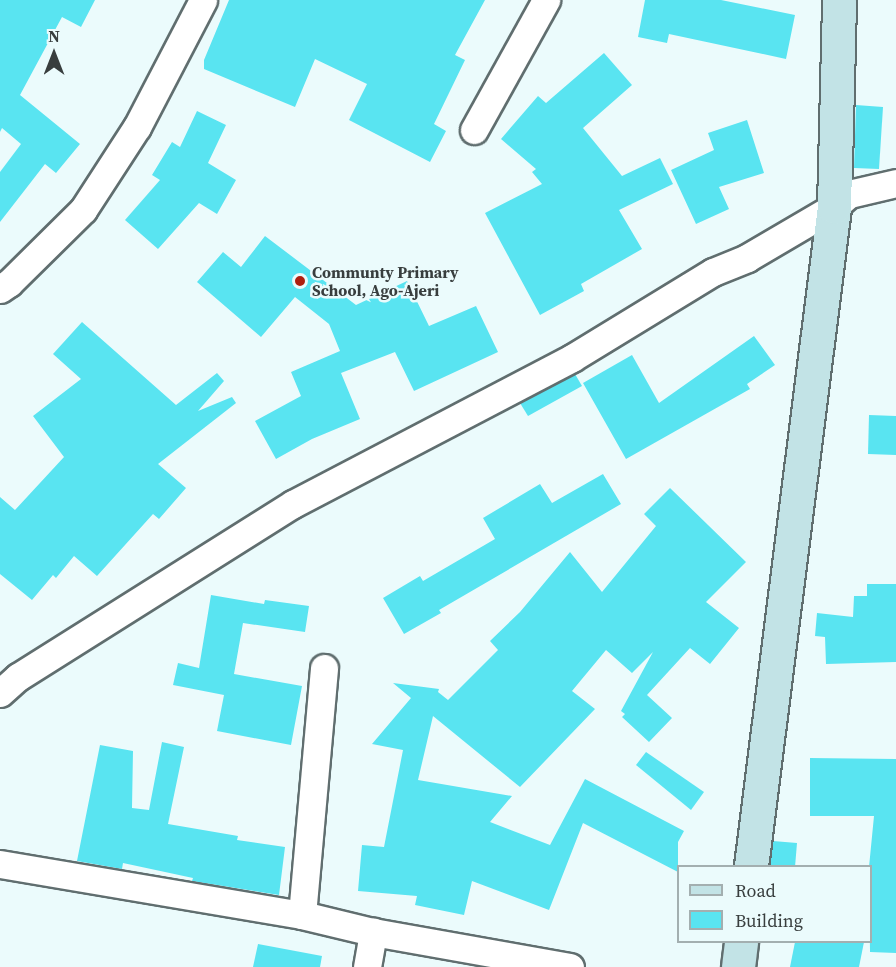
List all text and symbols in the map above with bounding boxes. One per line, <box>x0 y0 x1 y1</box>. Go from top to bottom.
north arrow <box>24 24 84 84</box>
text: N <box>48 25 60 47</box>
place label: Communty Primary School, Ago-Ajeri <box>312 262 459 300</box>
marker: Communty Primary School, Ago-Ajeri <box>293 274 307 288</box>
legend <box>677 865 872 943</box>
text: Road <box>735 878 776 903</box>
text: Building <box>735 908 803 933</box>

